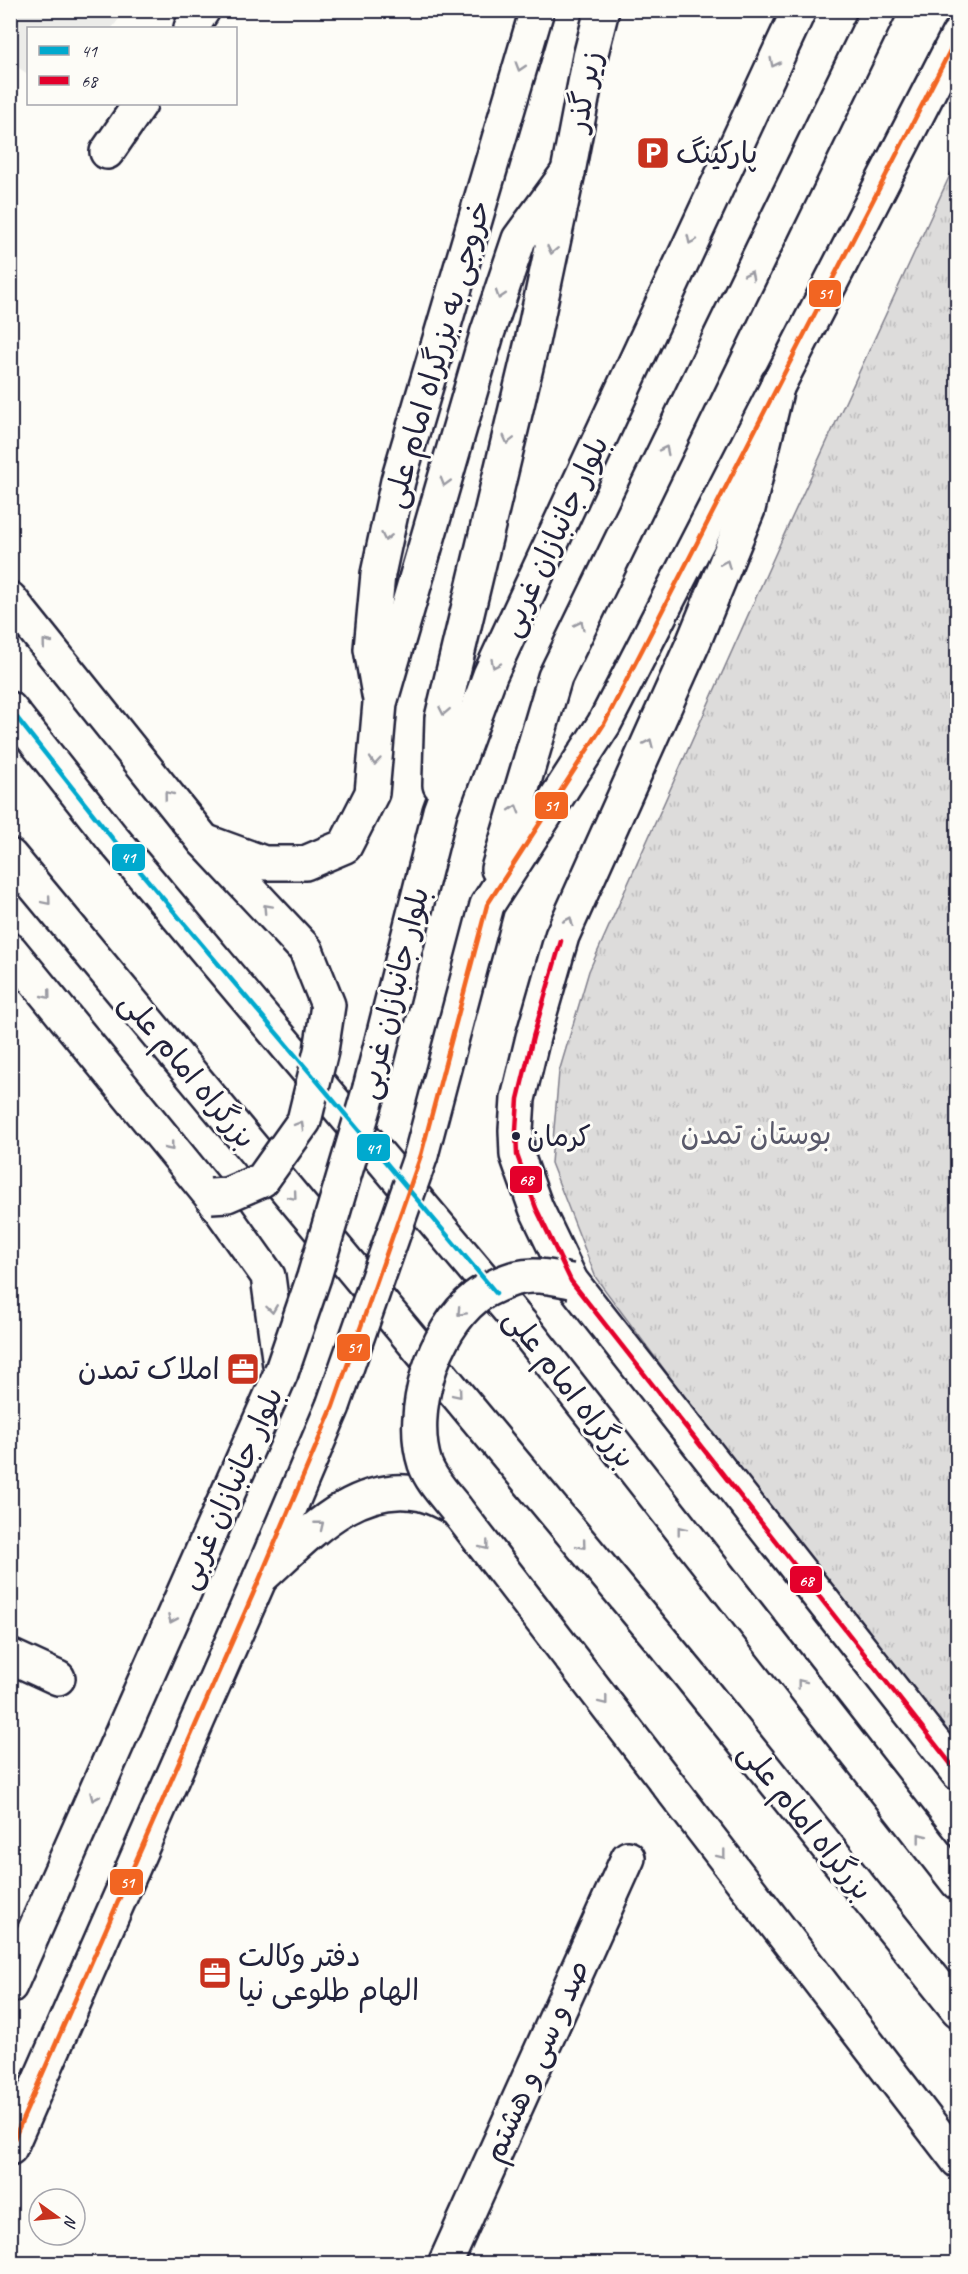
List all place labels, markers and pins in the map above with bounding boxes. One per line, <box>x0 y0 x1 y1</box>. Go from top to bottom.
place label: پارکینگ <box>676 134 758 172</box>
parking icon: پارکینگ <box>635 135 671 171</box>
place label: کرمان <box>527 1119 591 1154</box>
marker: کرمان <box>510 1130 522 1142</box>
place label: املاک تمدن <box>78 1350 220 1388</box>
office icon: املاک تمدن <box>225 1351 261 1387</box>
place label: دفتر وکالت الهام طلوعی نیا <box>238 1937 419 2013</box>
office icon: دفتر وکالت الهام طلوعی نیا <box>197 1955 233 1991</box>

